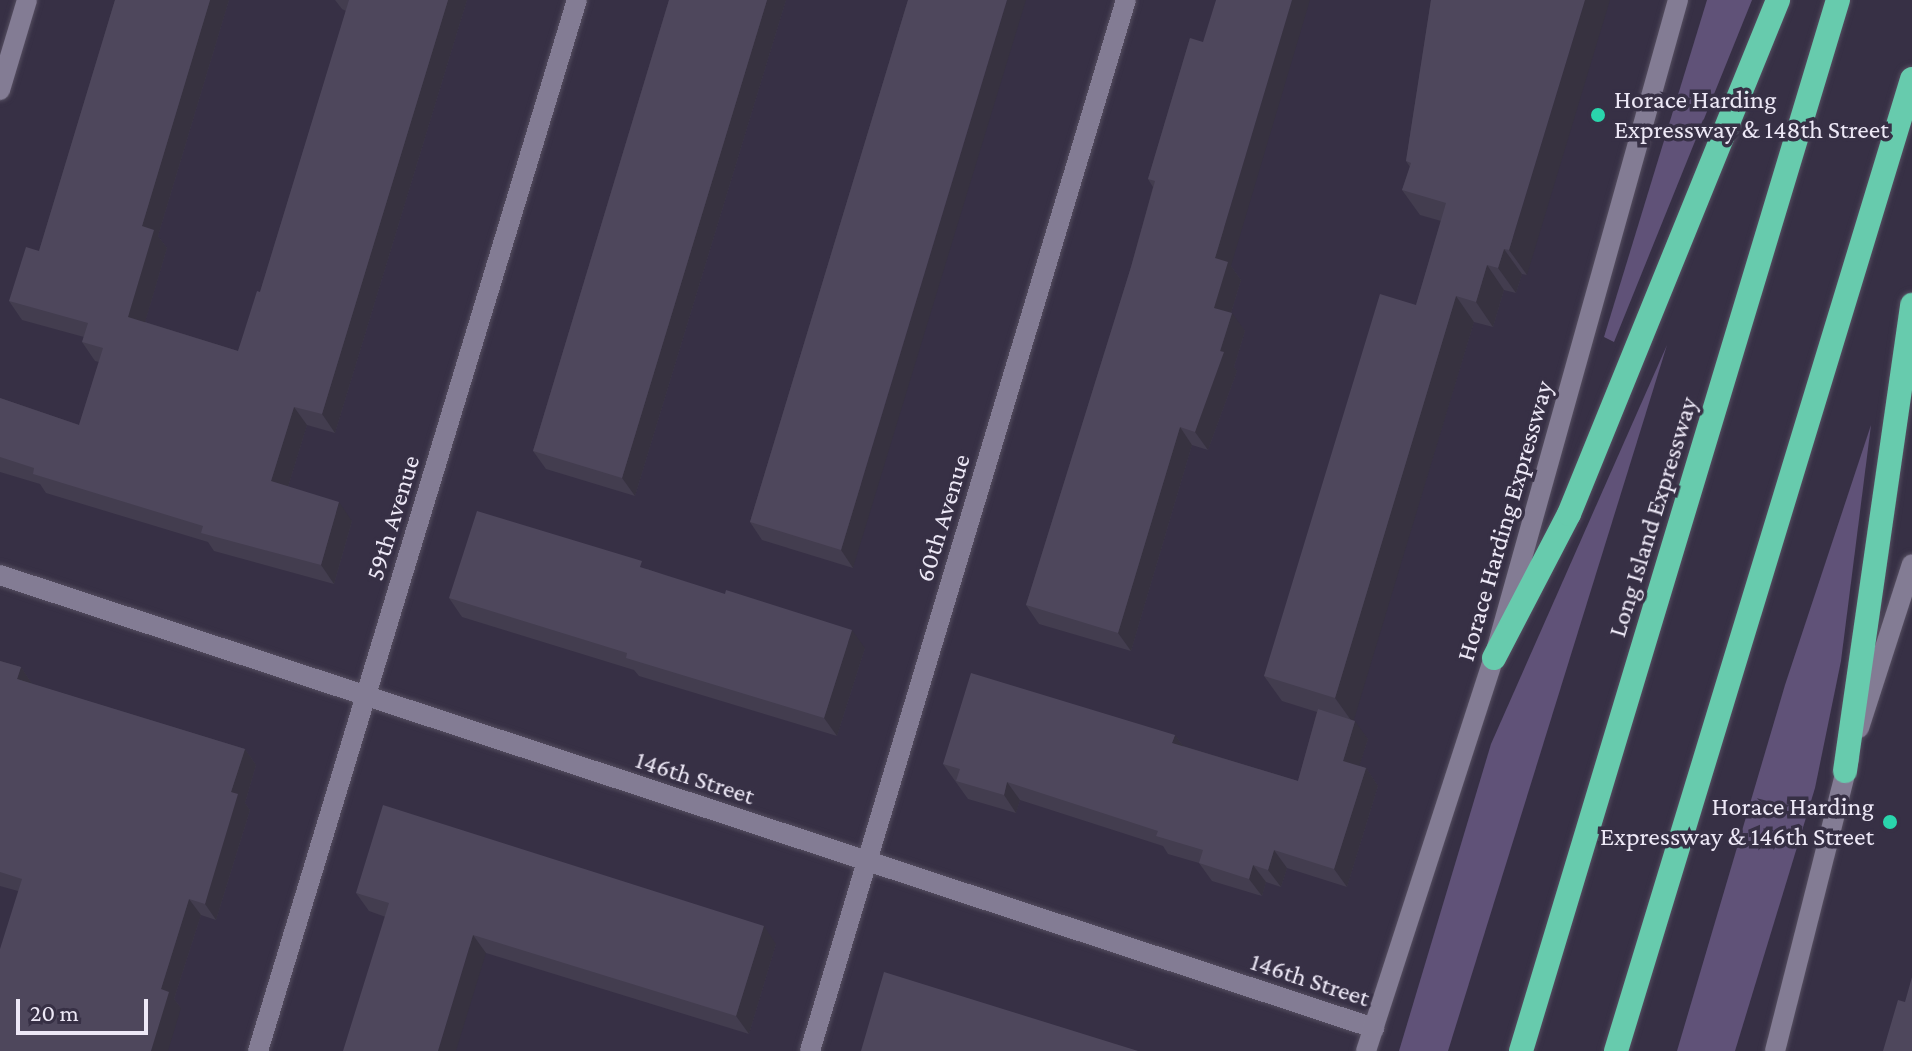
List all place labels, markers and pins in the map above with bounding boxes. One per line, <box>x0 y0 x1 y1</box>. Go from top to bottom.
place label: Horace Harding Expressway & 148th Street <box>1614 84 1889 146</box>
marker: Horace Harding Expressway & 148th Street <box>1589 106 1607 124</box>
place label: Horace Harding Expressway & 146th Street <box>1600 791 1874 852</box>
marker: Horace Harding Expressway & 146th Street <box>1881 813 1899 831</box>

